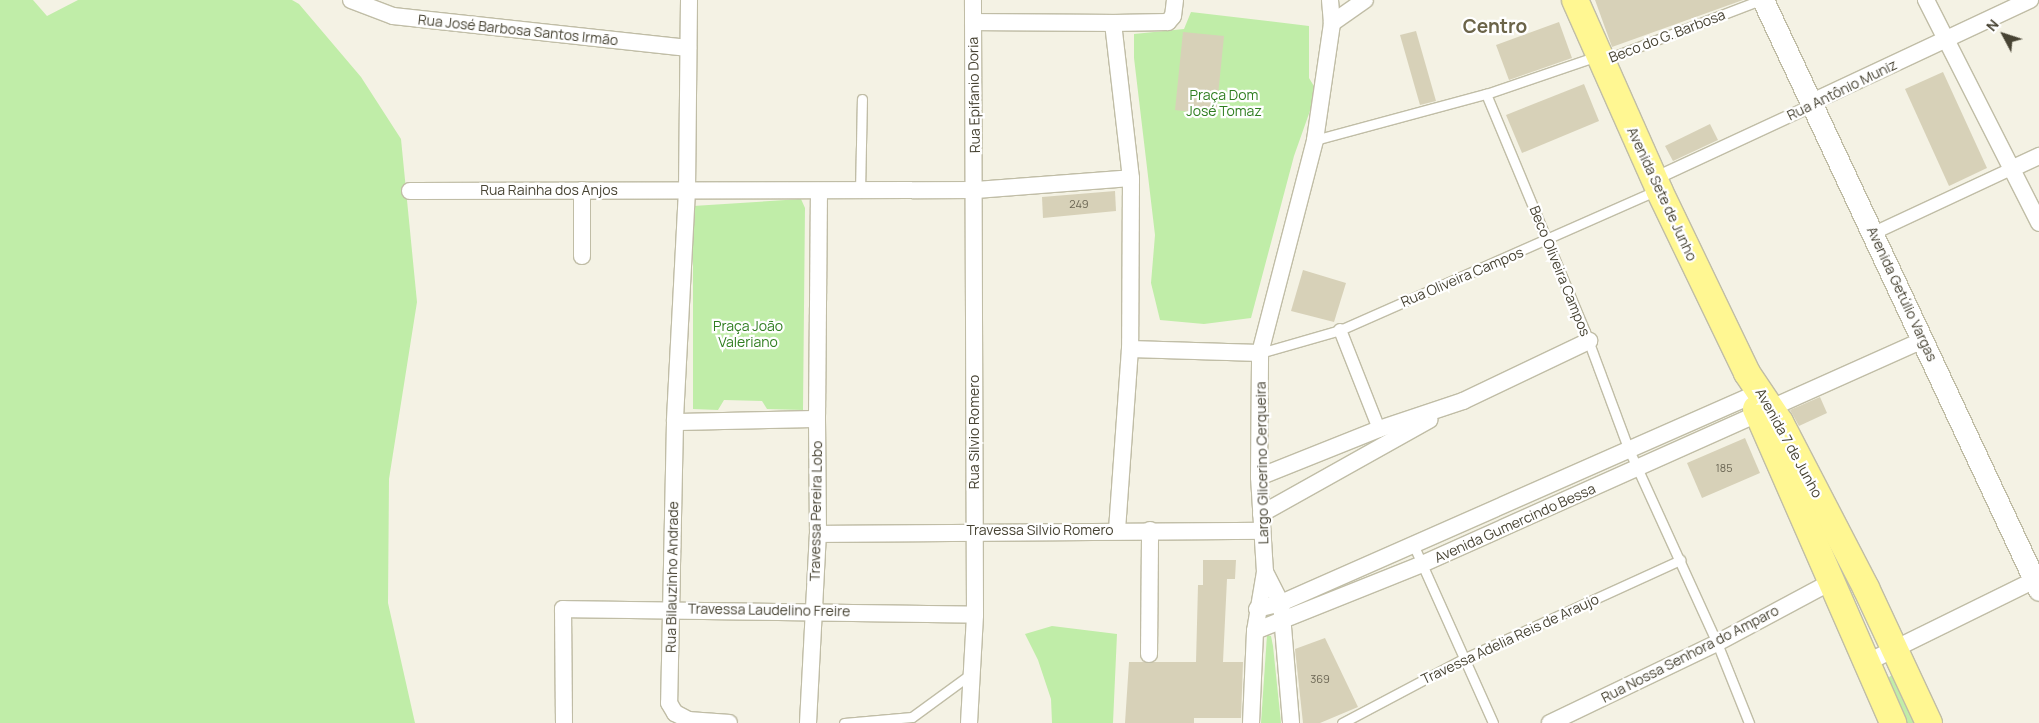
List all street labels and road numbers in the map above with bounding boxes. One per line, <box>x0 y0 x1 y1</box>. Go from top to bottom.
street label: Beco do G. Barbosa <box>1606 6 1728 66</box>
street label: Rua José Barbosa Santos Irmão <box>417 11 619 49</box>
street label: Rua Epifanio Doria <box>965 37 983 153</box>
street label: Rua Antônio Muniz <box>1784 56 1900 124</box>
street label: Avenida Sete de Junho <box>1624 124 1700 264</box>
street label: Rua Rainha dos Anjos <box>480 182 618 198</box>
street label: Beco Oliveira Campos <box>1526 203 1594 339</box>
street label: Avenida Getúlio Vargas <box>1863 224 1941 364</box>
street label: Rua Oliveira Campos <box>1398 244 1526 310</box>
street label: Rua Silvio Romero <box>966 375 982 489</box>
street label: Largo Glicerino Cerqueira <box>1252 382 1272 544</box>
street label: Avenida 7 de Junho <box>1752 385 1826 501</box>
street label: Travessa Pereira Lobo <box>806 441 826 581</box>
street label: Avenida Gumercindo Bessa <box>1432 480 1598 566</box>
street label: Rua Bilauzinho Andrade <box>662 501 682 653</box>
street label: Travessa Silvio Romero <box>966 522 1114 538</box>
street label: Travessa Adelia Reis de Araujo <box>1419 590 1601 688</box>
street label: Travessa Laudelino Freire <box>688 600 850 620</box>
street label: Rua Nossa Senhora do Amparo <box>1598 602 1782 706</box>

